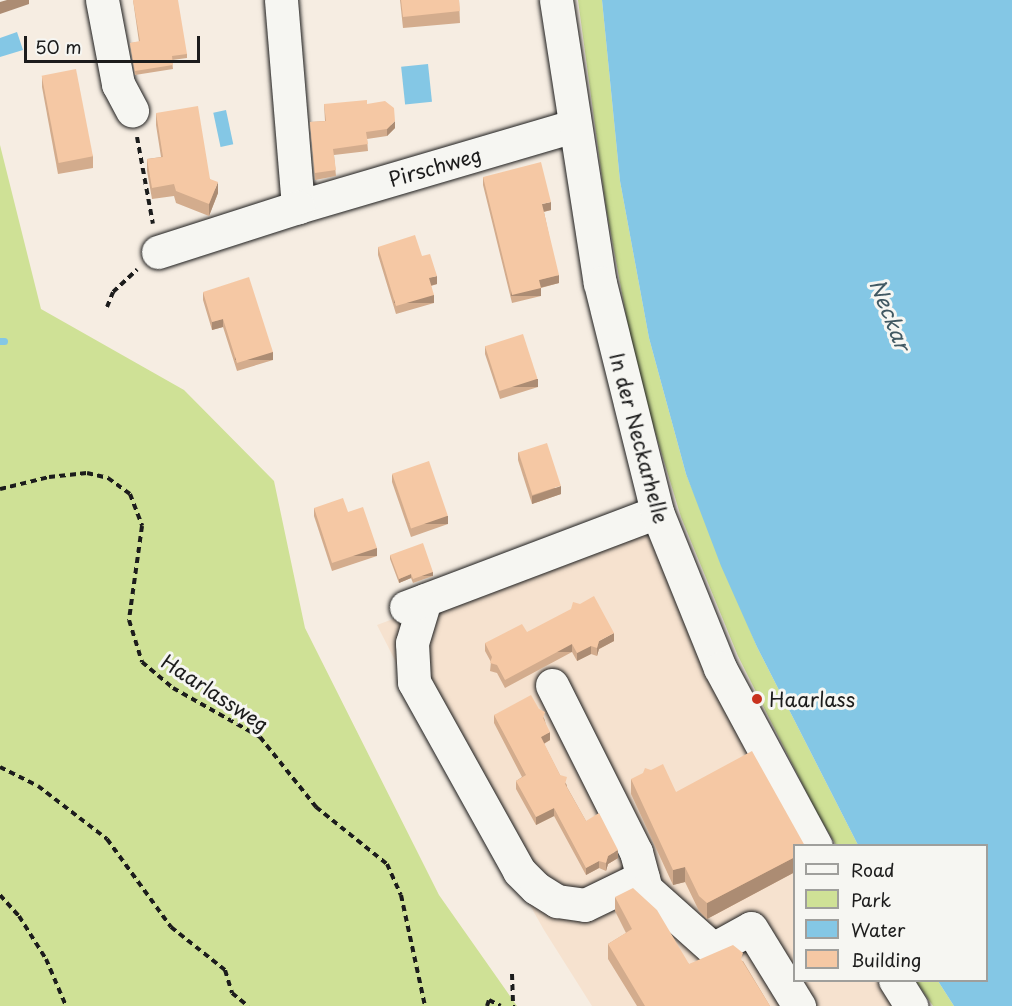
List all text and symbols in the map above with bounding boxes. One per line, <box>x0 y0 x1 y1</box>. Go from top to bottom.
scale bar <box>27 24 202 62</box>
text: 50 m <box>35 33 82 60</box>
street label: Pirschweg <box>386 142 484 192</box>
water label: Neckar <box>865 275 917 353</box>
street label: In der Neckarhelle <box>605 350 673 526</box>
street label: Haarlassweg <box>157 649 273 737</box>
place label: Haarlass <box>769 687 855 711</box>
marker: Haarlass <box>750 692 764 706</box>
legend <box>793 844 988 982</box>
text: Road <box>851 856 895 883</box>
text: Park <box>851 886 891 913</box>
text: Water <box>851 916 905 943</box>
text: Building <box>851 946 921 973</box>

